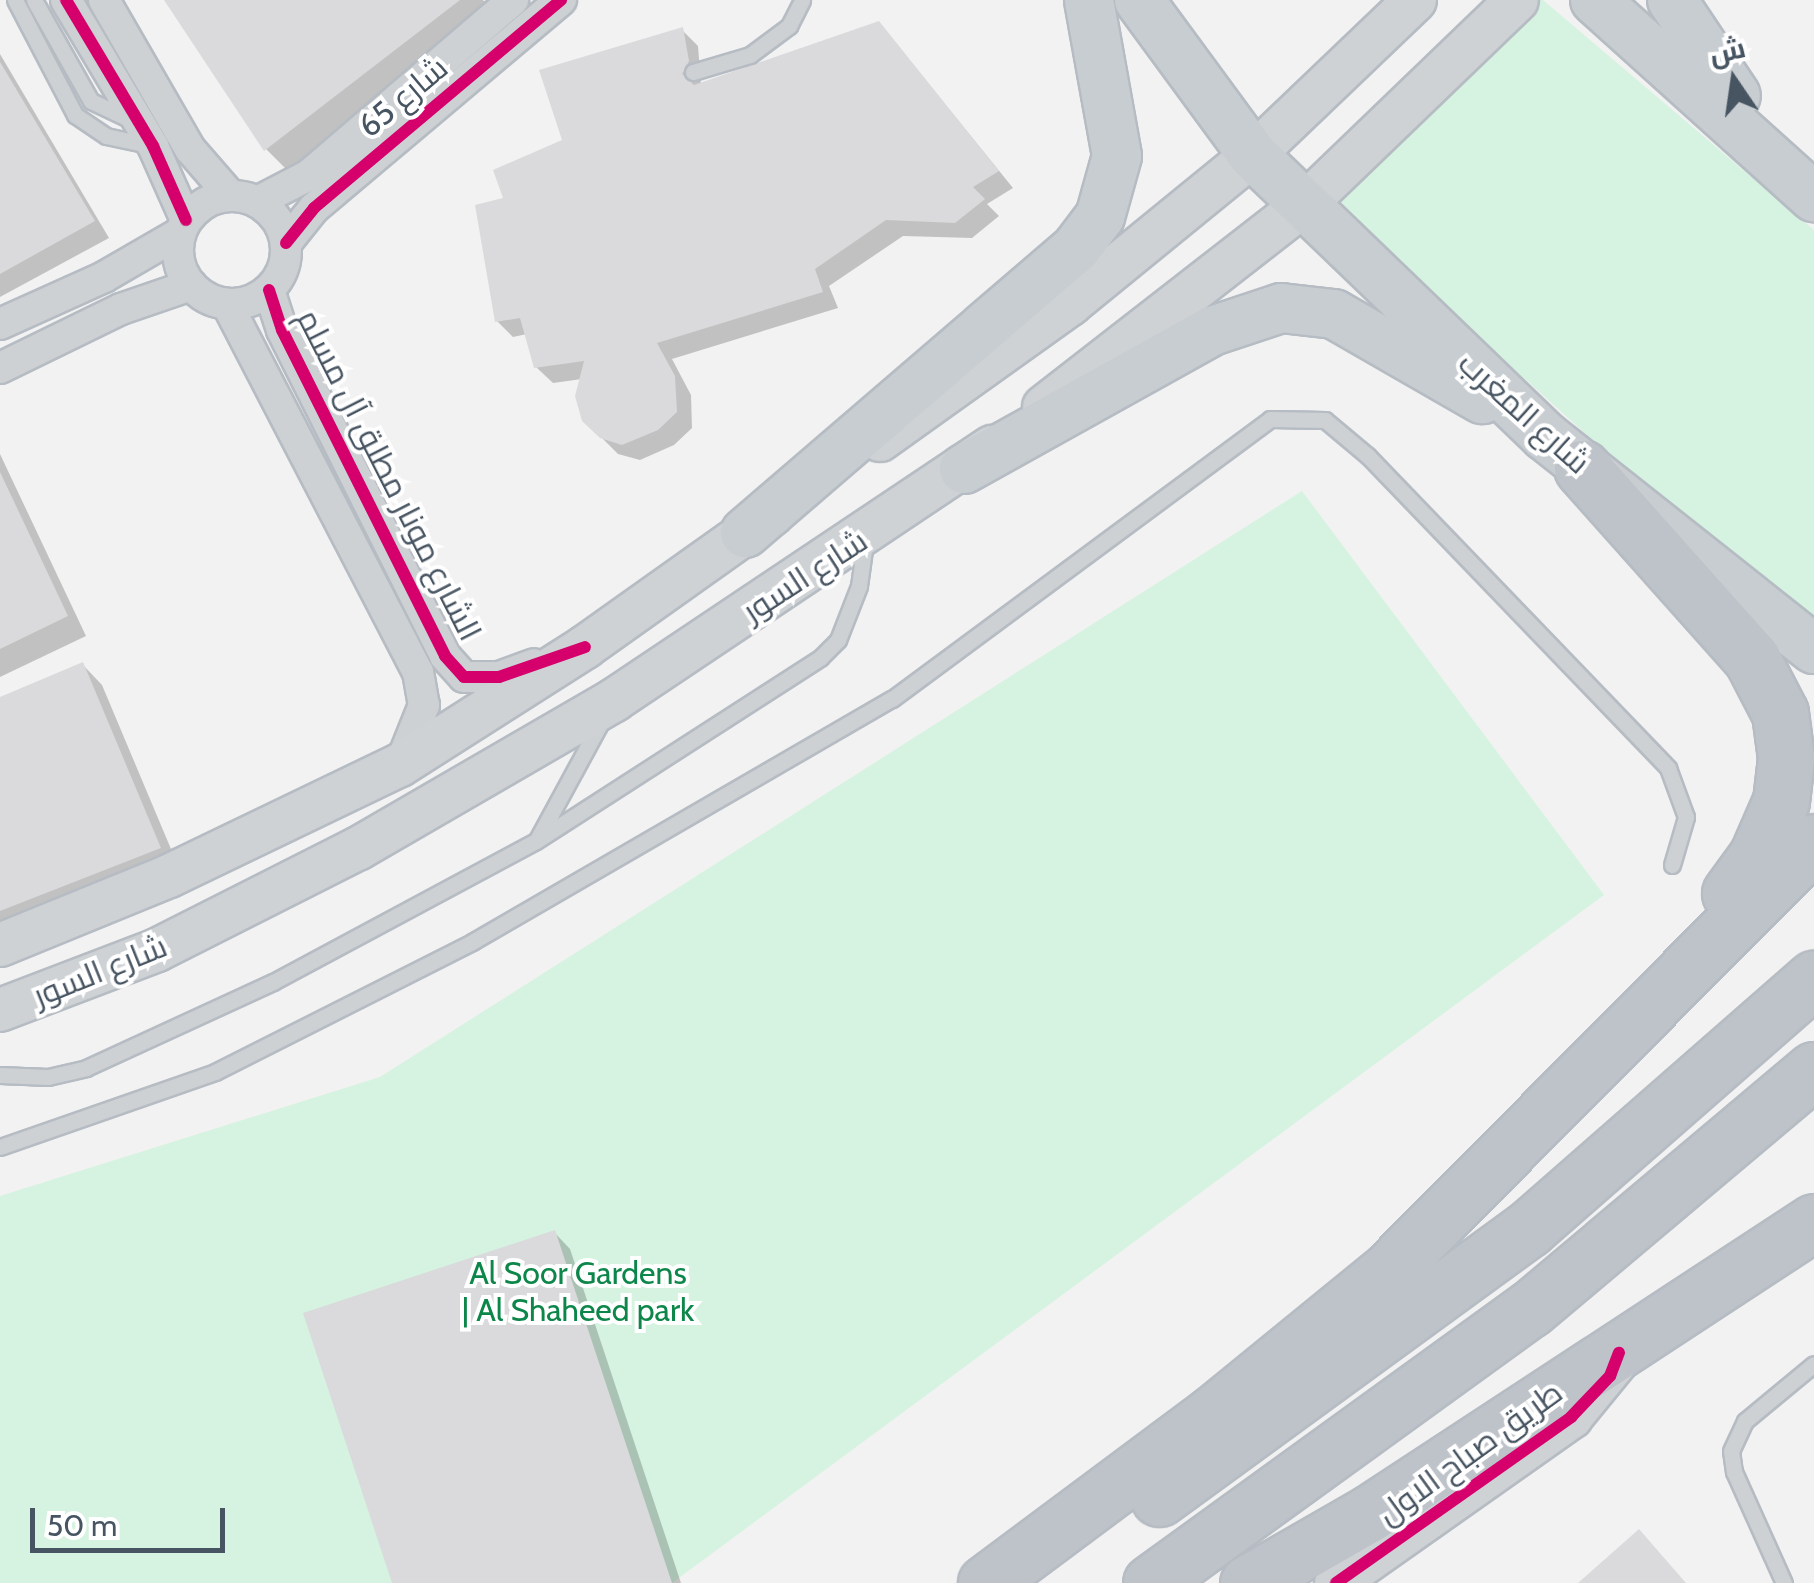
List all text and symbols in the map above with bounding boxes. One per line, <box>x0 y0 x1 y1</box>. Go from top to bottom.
north arrow <box>1684 30 1784 130</box>
text: ش <box>1706 30 1749 71</box>
street label: شارع 65 <box>351 49 455 145</box>
street label: الشارع مونار مطلق آل مسلم <box>289 303 489 647</box>
street label: شارع المغرب <box>1450 344 1598 482</box>
street label: شارع السور <box>735 521 875 631</box>
street label: شارع السور <box>27 927 173 1015</box>
park label: Al Soor Gardens | Al Shaheed park <box>462 1255 694 1330</box>
street label: طريق صباح الاول <box>1370 1373 1570 1533</box>
scale bar <box>35 1488 230 1550</box>
text: 50 m <box>47 1507 117 1544</box>

